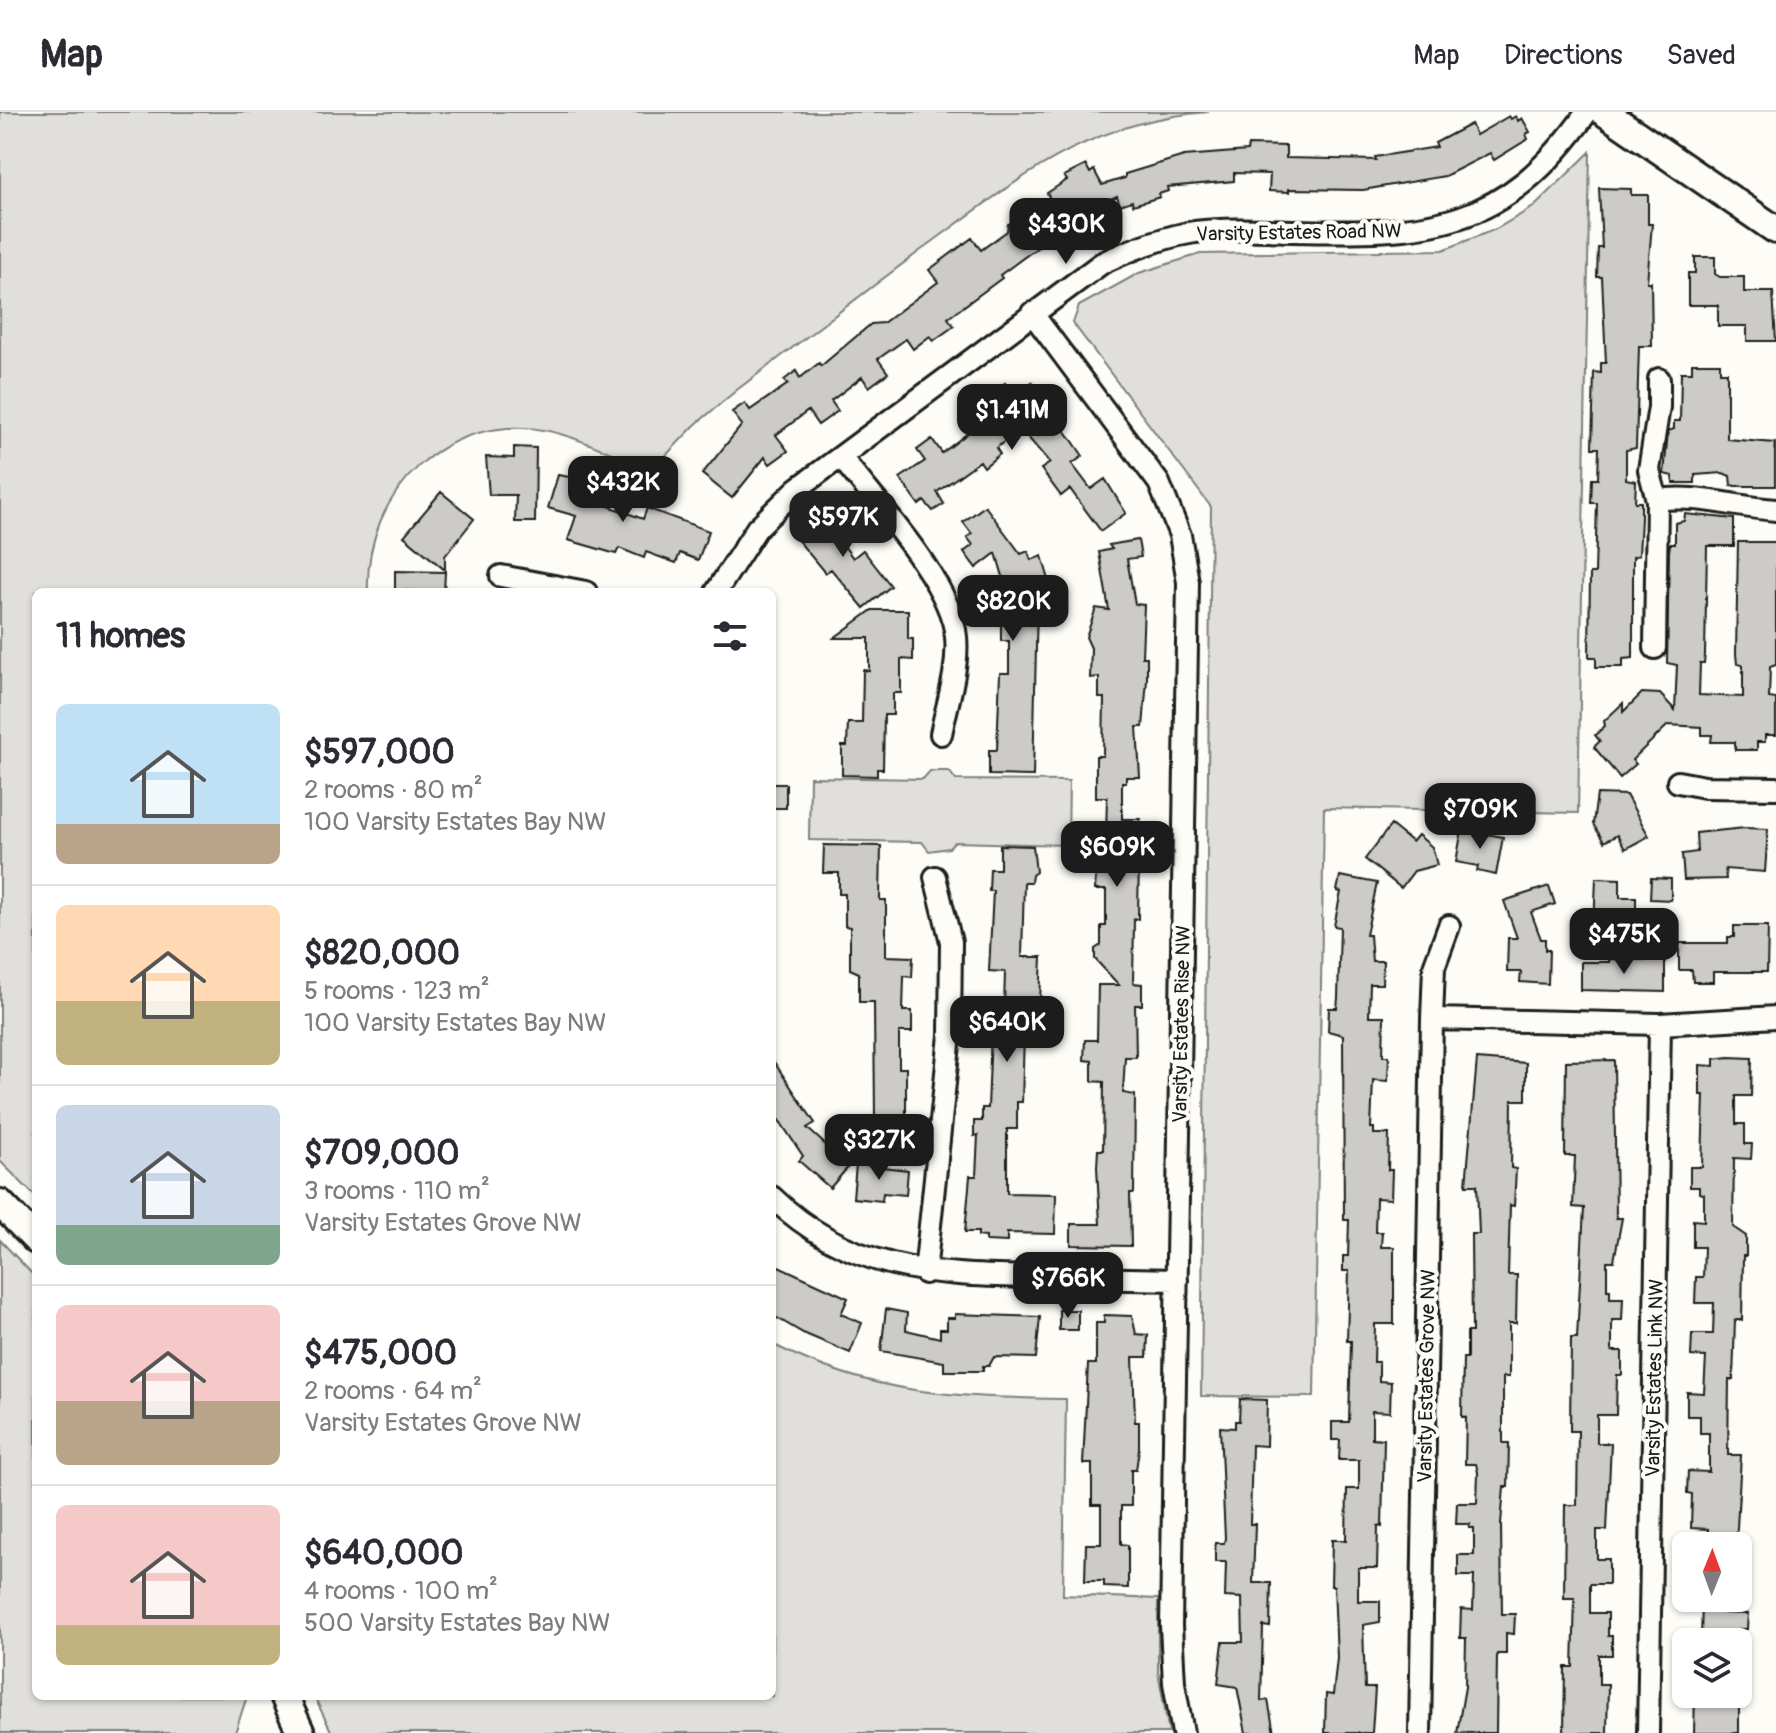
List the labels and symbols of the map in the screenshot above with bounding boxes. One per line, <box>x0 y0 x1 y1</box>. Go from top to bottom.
pin: $430K <box>1010 198 1122 266</box>
street label: Varsity Estates Road NW <box>1196 218 1402 247</box>
pin: $1.41M <box>947 384 1077 452</box>
pin: $432K <box>567 456 679 524</box>
pin: $597K <box>787 491 899 559</box>
pin: $820K <box>957 575 1069 643</box>
pin: $709K <box>1424 783 1536 851</box>
pin: $609K <box>1061 821 1173 889</box>
pin: $475K <box>1568 908 1680 976</box>
street label: Varsity Estates Rise NW <box>1167 925 1196 1123</box>
pin: $640K <box>951 996 1063 1064</box>
pin: $327K <box>823 1114 935 1182</box>
pin: $766K <box>1012 1252 1124 1320</box>
street label: Varsity Estates Grove NW <box>1412 1269 1441 1483</box>
street label: Varsity Estates Link NW <box>1640 1279 1669 1477</box>
north arrow <box>1672 1532 1752 1612</box>

